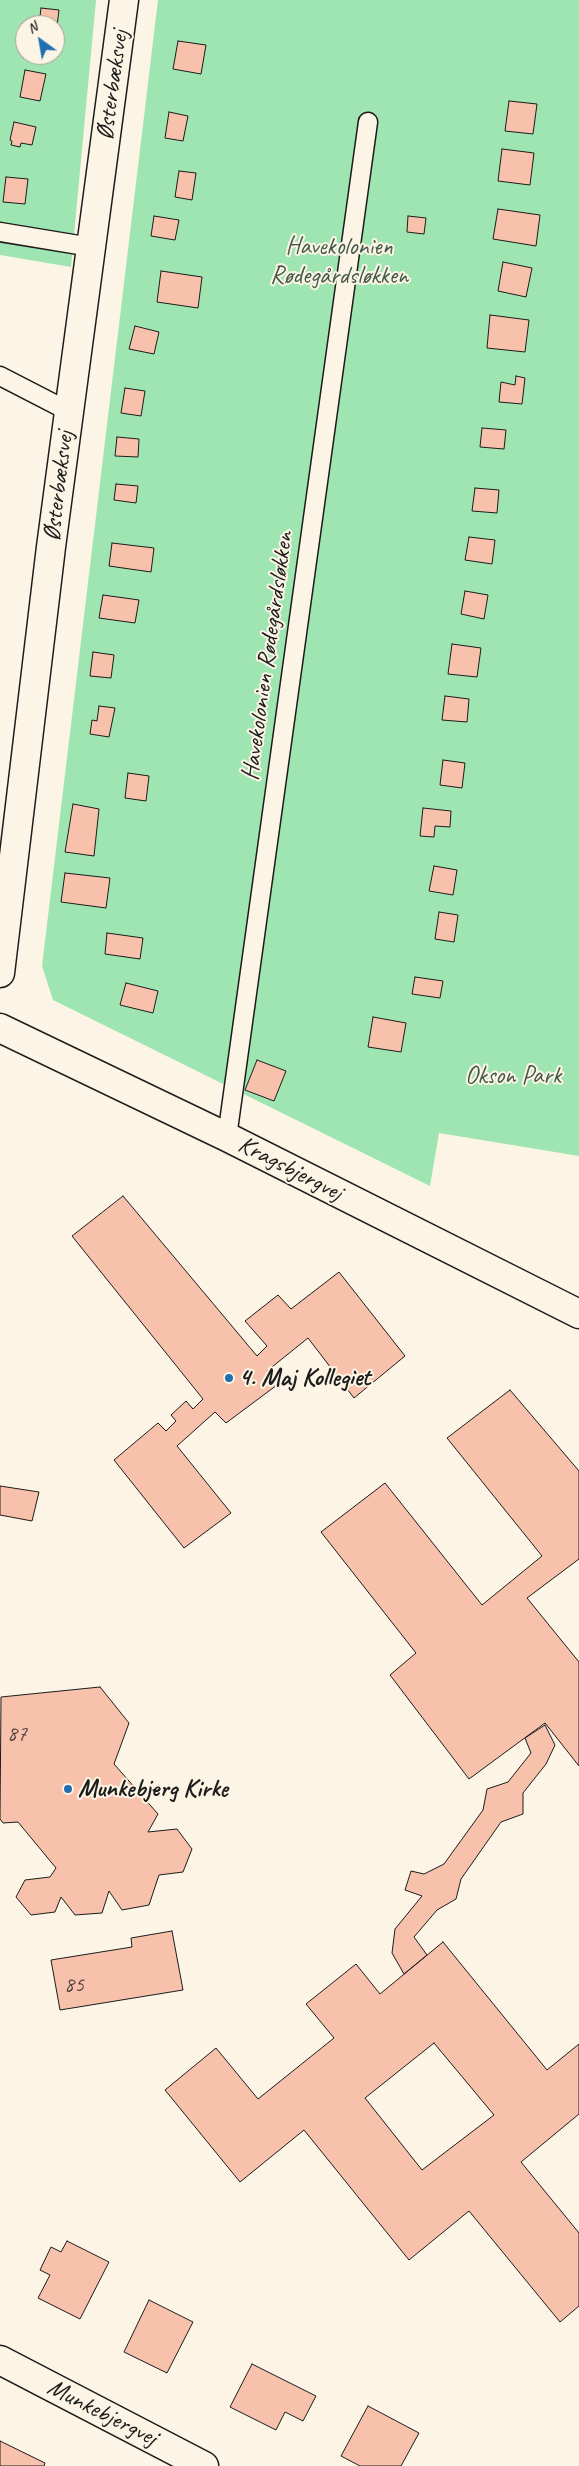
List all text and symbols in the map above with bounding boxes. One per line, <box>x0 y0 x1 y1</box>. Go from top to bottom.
north arrow <box>15 15 65 65</box>
text: N <box>24 18 40 37</box>
street label: Østerbæksvej <box>90 28 136 142</box>
park label: Havekolonien Rødegårdsløkken <box>270 232 408 291</box>
street label: Østerbæksvej <box>37 429 81 543</box>
street label: Havekolonien Rødegårdsløkken <box>236 529 300 783</box>
park label: Okson Park <box>465 1061 561 1091</box>
street label: Kragsbjergvej <box>233 1130 347 1208</box>
place label: 4. Maj Kollegiet <box>239 1363 370 1393</box>
marker: 4. Maj Kollegiet <box>223 1372 235 1384</box>
house number: 87 <box>7 1721 27 1747</box>
place label: Munkebjerg Kirke <box>78 1774 228 1804</box>
marker: Munkebjerg Kirke <box>62 1783 74 1795</box>
house number: 85 <box>64 1972 84 1998</box>
street label: Munkebjergvej <box>42 2373 162 2453</box>

